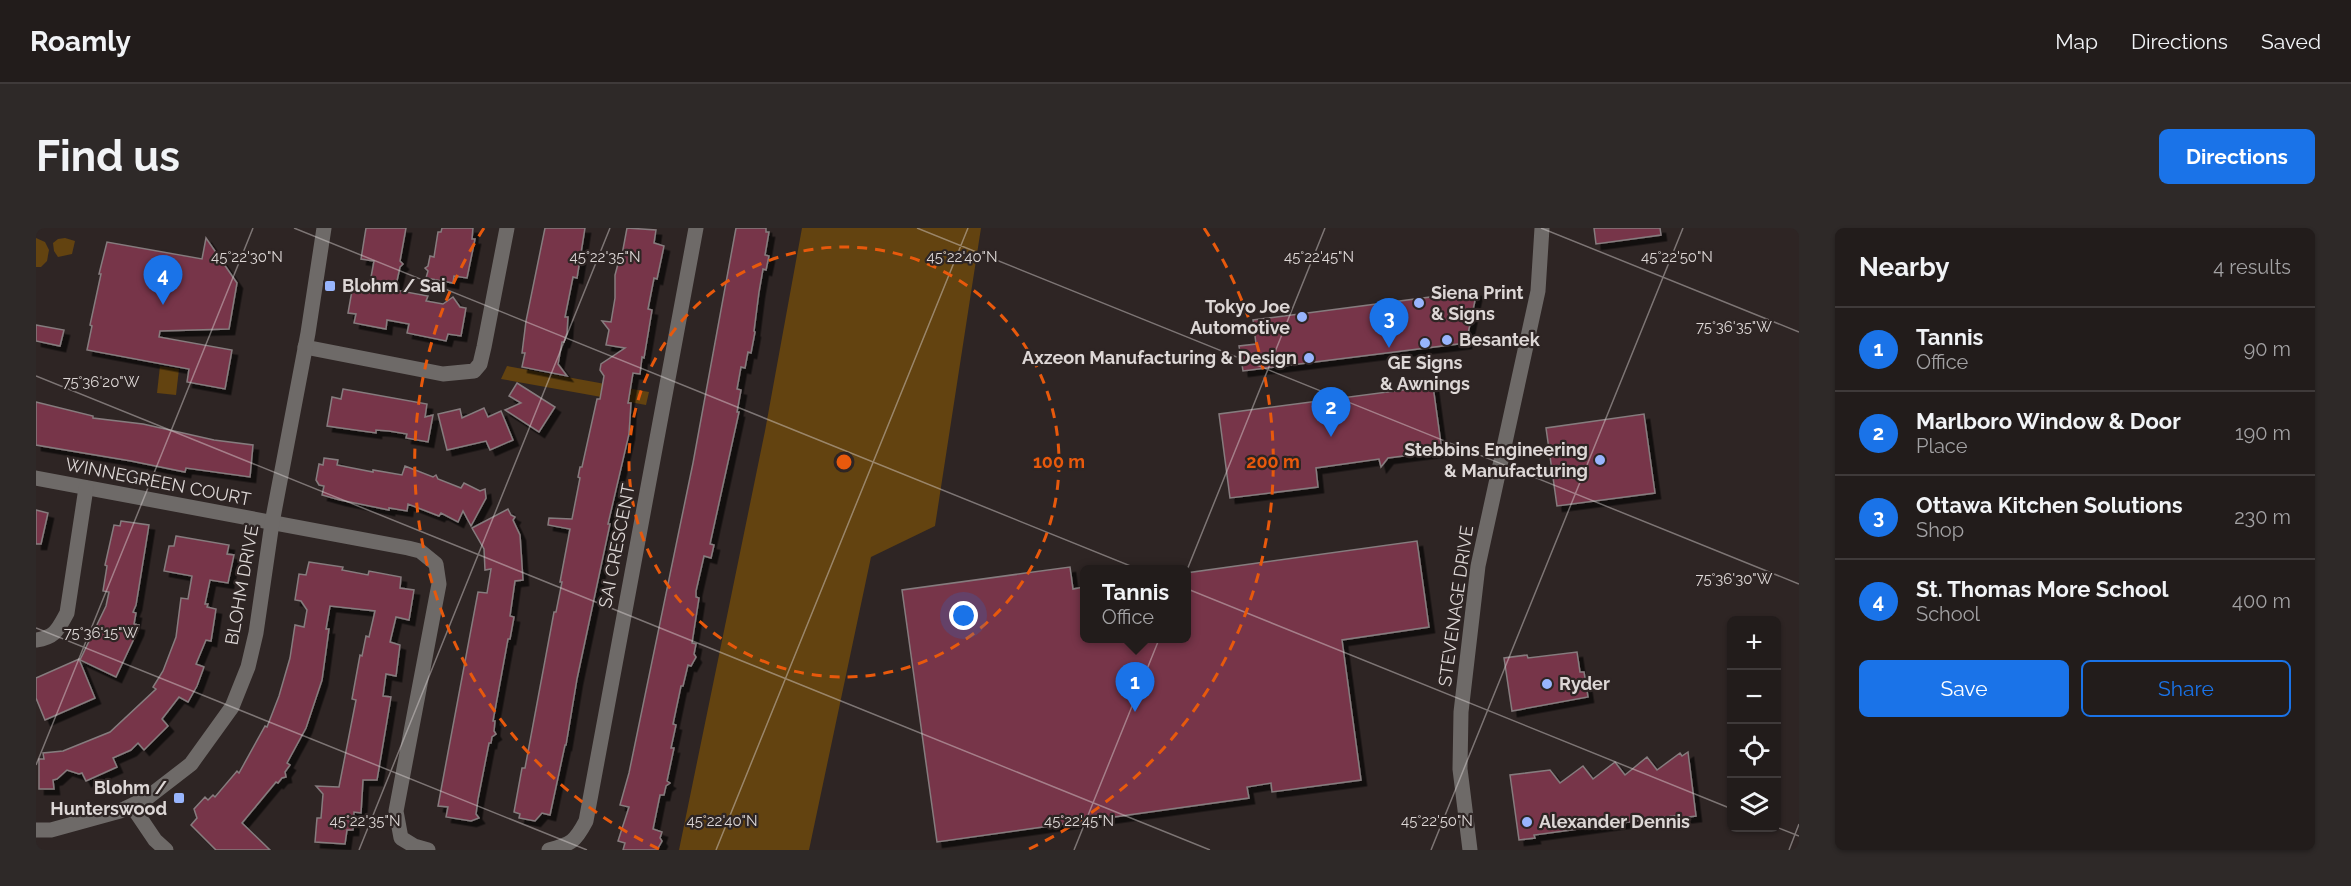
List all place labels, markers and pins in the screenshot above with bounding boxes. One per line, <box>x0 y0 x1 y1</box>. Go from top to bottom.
pin: 4 <box>144 256 182 305</box>
place label: Blohm / Sai <box>342 275 446 296</box>
marker: Blohm / Sai <box>323 279 337 293</box>
place label: Siena Print & Signs <box>1431 282 1524 324</box>
place label: Tokyo Joe Automotive <box>1190 296 1290 338</box>
marker: Siena Print & Signs <box>1412 296 1426 310</box>
pin: 3 <box>1370 298 1408 348</box>
marker: Tokyo Joe Automotive <box>1295 310 1309 324</box>
place label: Besantek <box>1459 329 1541 350</box>
marker: Besantek <box>1440 333 1454 347</box>
marker: GE Signs & Awnings <box>1418 336 1432 350</box>
place label: Axzeon Manufacturing & Design <box>1022 347 1297 368</box>
marker: Axzeon Manufacturing & Design <box>1302 351 1316 365</box>
place label: GE Signs & Awnings <box>1380 352 1470 394</box>
pin: 2 <box>1312 388 1350 437</box>
place label: Stebbins Engineering & Manufacturing <box>1404 439 1588 481</box>
centre of rings <box>834 452 854 472</box>
marker: Stebbins Engineering & Manufacturing <box>1593 453 1607 467</box>
pin: 1 <box>1116 662 1154 712</box>
place label: Ryder <box>1559 673 1610 694</box>
marker: Ryder <box>1540 677 1554 691</box>
place label: Blohm / Hunterswood <box>50 777 167 819</box>
marker: Blohm / Hunterswood <box>172 791 186 805</box>
place label: Alexander Dennis <box>1539 811 1690 832</box>
marker: Alexander Dennis <box>1520 815 1534 829</box>

